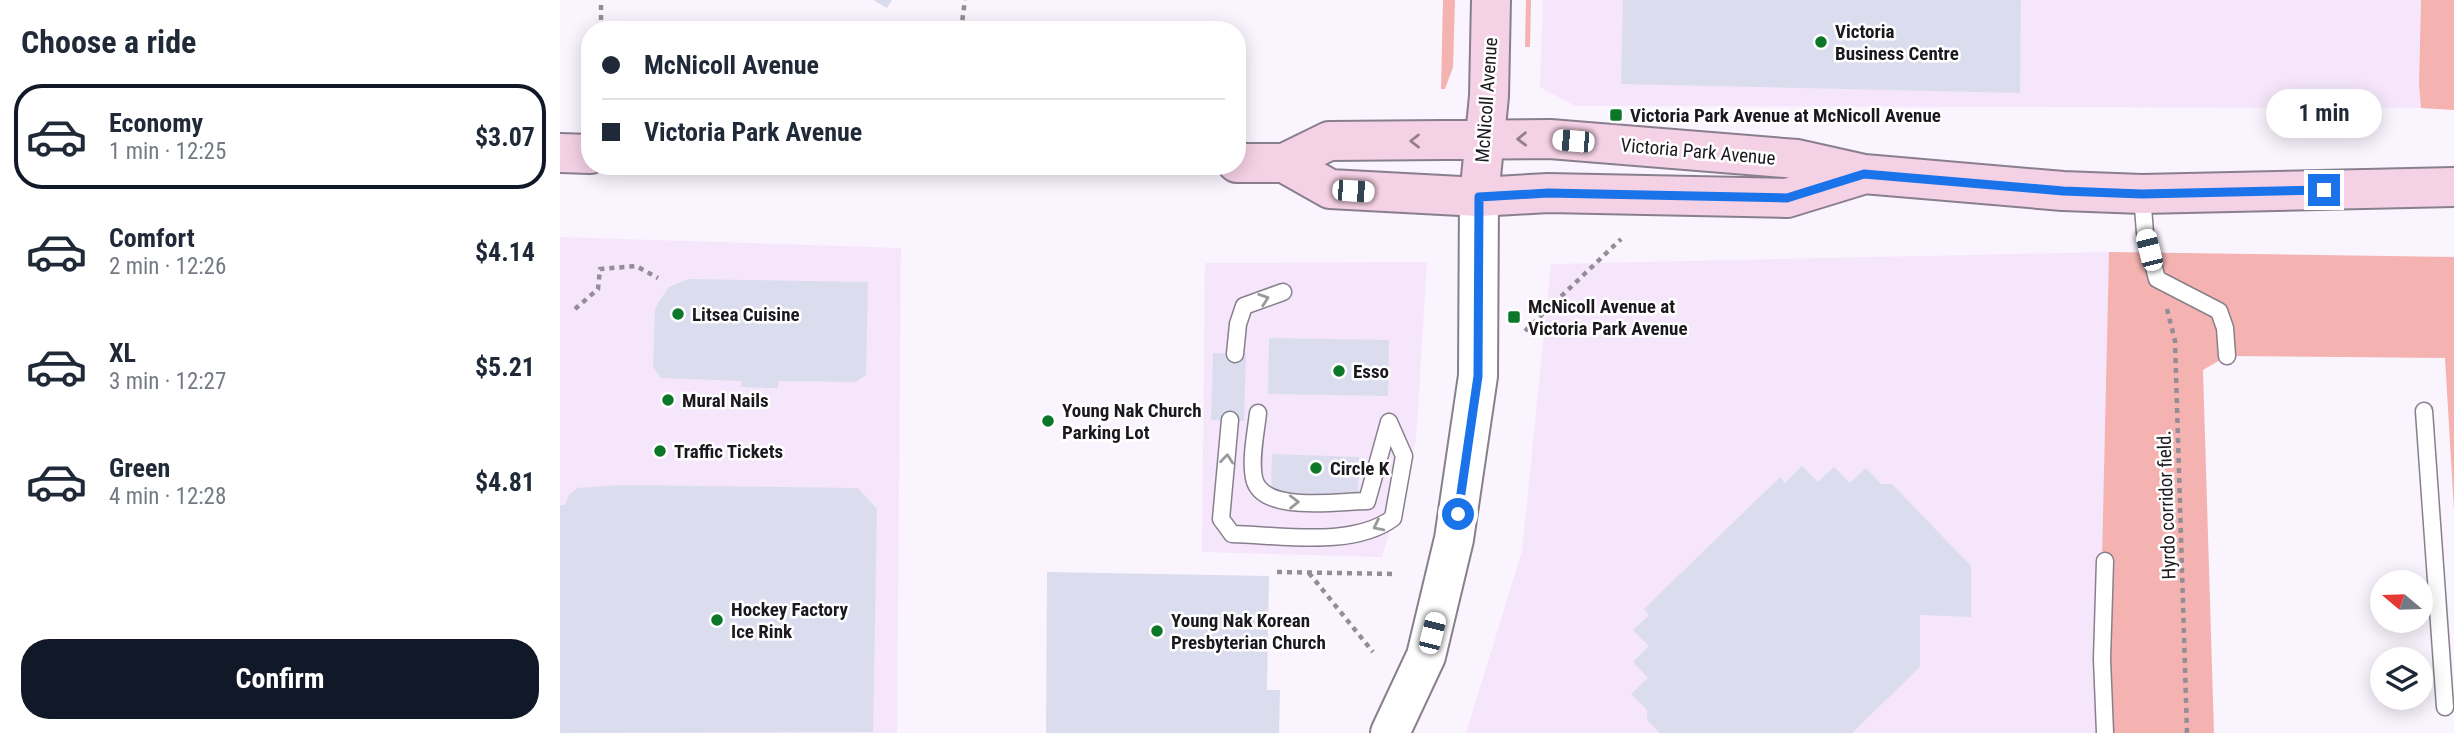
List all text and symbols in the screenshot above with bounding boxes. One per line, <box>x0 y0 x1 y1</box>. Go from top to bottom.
place label: Victoria Business Centre <box>1835 20 1959 65</box>
text: Choose a ride <box>21 23 196 61</box>
marker: Victoria Business Centre <box>1813 34 1829 50</box>
street label: McNicoll Avenue <box>1471 37 1502 163</box>
text: McNicoll Avenue <box>644 50 819 80</box>
callout: 1 min <box>2266 88 2382 138</box>
text: 1 min <box>2298 100 2350 127</box>
place label: Victoria Park Avenue at McNicoll Avenue <box>1630 104 1941 127</box>
icon: car <box>25 105 88 168</box>
marker: Victoria Park Avenue at McNicoll Avenue <box>1608 107 1624 123</box>
text: Economy <box>109 108 203 138</box>
text: Victoria Park Avenue <box>644 117 862 147</box>
text: $3.07 <box>475 122 535 152</box>
car <box>1552 129 1595 153</box>
one-way arrow <box>1517 132 1528 147</box>
one-way arrow <box>1409 133 1420 149</box>
street label: Victoria Park Avenue <box>1620 133 1776 170</box>
text: 1 min · 12:25 <box>109 138 226 165</box>
route end <box>2308 174 2340 206</box>
car <box>1332 179 1375 203</box>
icon: car <box>25 220 88 283</box>
text: Comfort <box>109 223 195 253</box>
car <box>2134 227 2165 273</box>
text: $4.14 <box>475 237 535 267</box>
text: 2 min · 12:26 <box>109 253 226 280</box>
one-way arrow <box>1257 293 1269 307</box>
place label: McNicoll Avenue at Victoria Park Avenue <box>1528 295 1687 340</box>
place label: Litsea Cuisine <box>692 303 800 326</box>
marker: Litsea Cuisine <box>670 306 686 322</box>
marker: McNicoll Avenue at Victoria Park Avenue <box>1506 309 1522 325</box>
icon: car <box>25 335 88 398</box>
text: XL <box>109 338 136 368</box>
text: $5.21 <box>475 352 535 382</box>
place label: Esso <box>1353 360 1389 383</box>
marker: Esso <box>1331 363 1347 379</box>
text: 3 min · 12:27 <box>109 368 226 395</box>
place label: Mural Nails <box>682 389 769 412</box>
marker: Mural Nails <box>660 392 676 408</box>
place label: Young Nak Church Parking Lot <box>1062 399 1202 444</box>
marker: Young Nak Church Parking Lot <box>1040 413 1056 429</box>
street label: Hyrdo corridor field. <box>2152 430 2181 580</box>
place label: Traffic Tickets <box>674 440 783 463</box>
marker: Traffic Tickets <box>652 443 668 459</box>
icon: car <box>25 450 88 513</box>
text: Green <box>109 453 170 483</box>
one-way arrow <box>1219 453 1234 464</box>
place label: Circle K <box>1330 457 1390 480</box>
marker: Circle K <box>1308 460 1324 476</box>
text: $4.81 <box>475 467 535 497</box>
text: 4 min · 12:28 <box>109 483 226 510</box>
one-way arrow <box>1289 494 1299 510</box>
route start <box>1442 498 1474 530</box>
one-way arrow <box>1373 518 1385 532</box>
north arrow <box>2370 570 2432 634</box>
map controls <box>2370 570 2433 710</box>
place label: Hockey Factory Ice Rink <box>731 598 848 643</box>
place label: Young Nak Korean Presbyterian Church <box>1171 609 1326 654</box>
car <box>1417 610 1448 656</box>
marker: Hockey Factory Ice Rink <box>709 612 725 628</box>
marker: Young Nak Korean Presbyterian Church <box>1149 623 1165 639</box>
button: Confirm <box>21 639 539 719</box>
button: layers <box>2370 647 2433 710</box>

